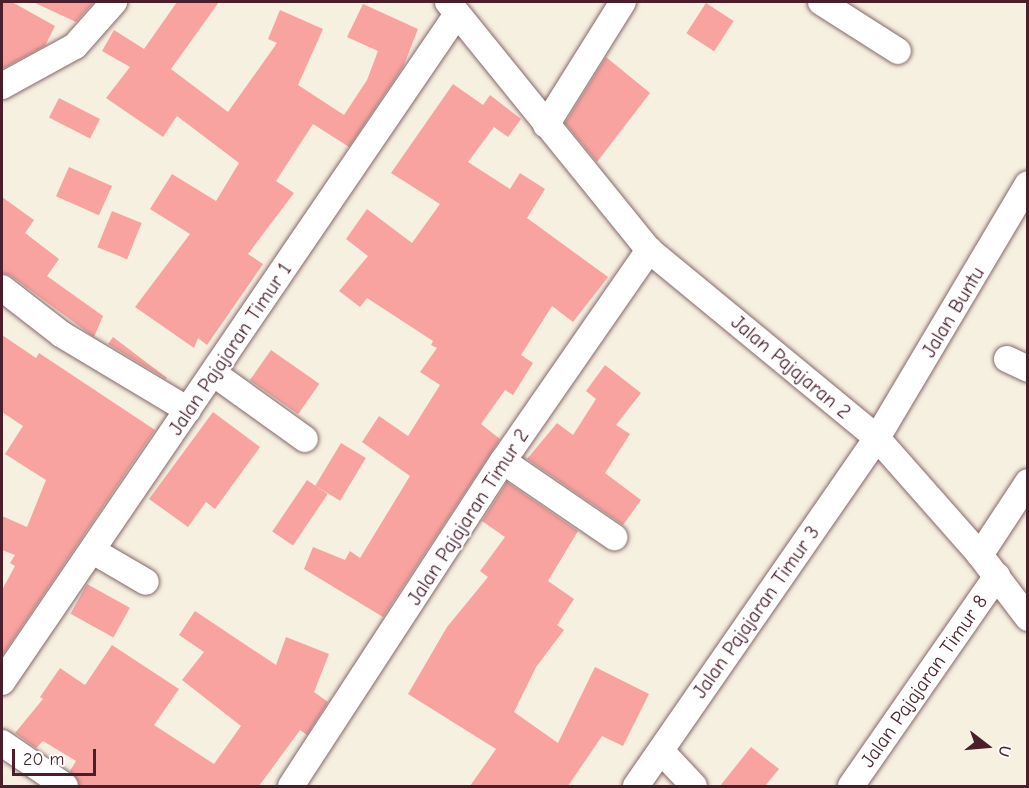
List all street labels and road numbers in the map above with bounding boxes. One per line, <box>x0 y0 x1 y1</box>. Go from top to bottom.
street label: Jalan Pajajaran Timur 1 <box>163 258 297 440</box>
street label: Jalan Buntu <box>917 262 989 362</box>
street label: Jalan Pajajaran 2 <box>726 310 856 424</box>
street label: Jalan Pajajaran Timur 2 <box>402 424 534 610</box>
street label: Jalan Pajajaran Timur 3 <box>687 521 825 703</box>
street label: Jalan Pajajaran Timur 8 <box>855 590 993 772</box>

